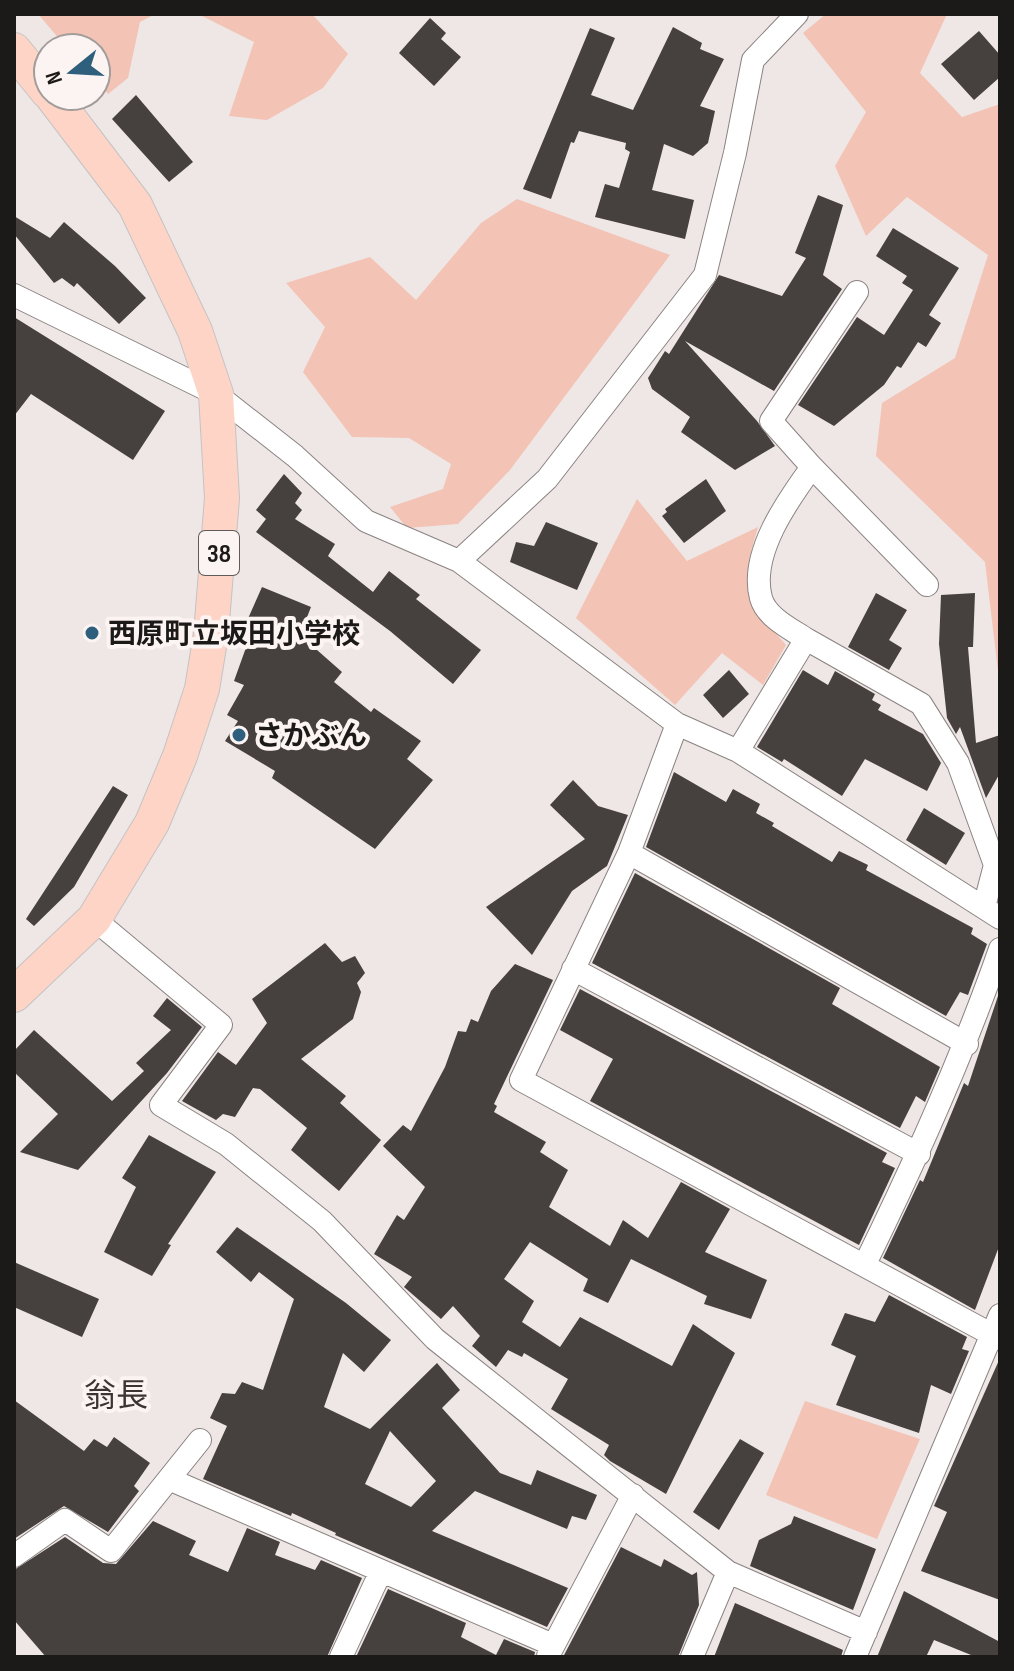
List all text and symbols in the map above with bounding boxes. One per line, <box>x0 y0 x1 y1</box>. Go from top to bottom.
north arrow <box>32 32 112 112</box>
text: N <box>40 68 69 87</box>
road number: 38 <box>199 531 239 575</box>
place label: 西原町立坂田小学校 <box>108 618 360 651</box>
marker: 西原町立坂田小学校 <box>83 624 101 642</box>
place label: さかぶん <box>255 720 367 753</box>
marker: さかぶん <box>230 726 248 744</box>
district label: 翁長 <box>84 1377 148 1416</box>

